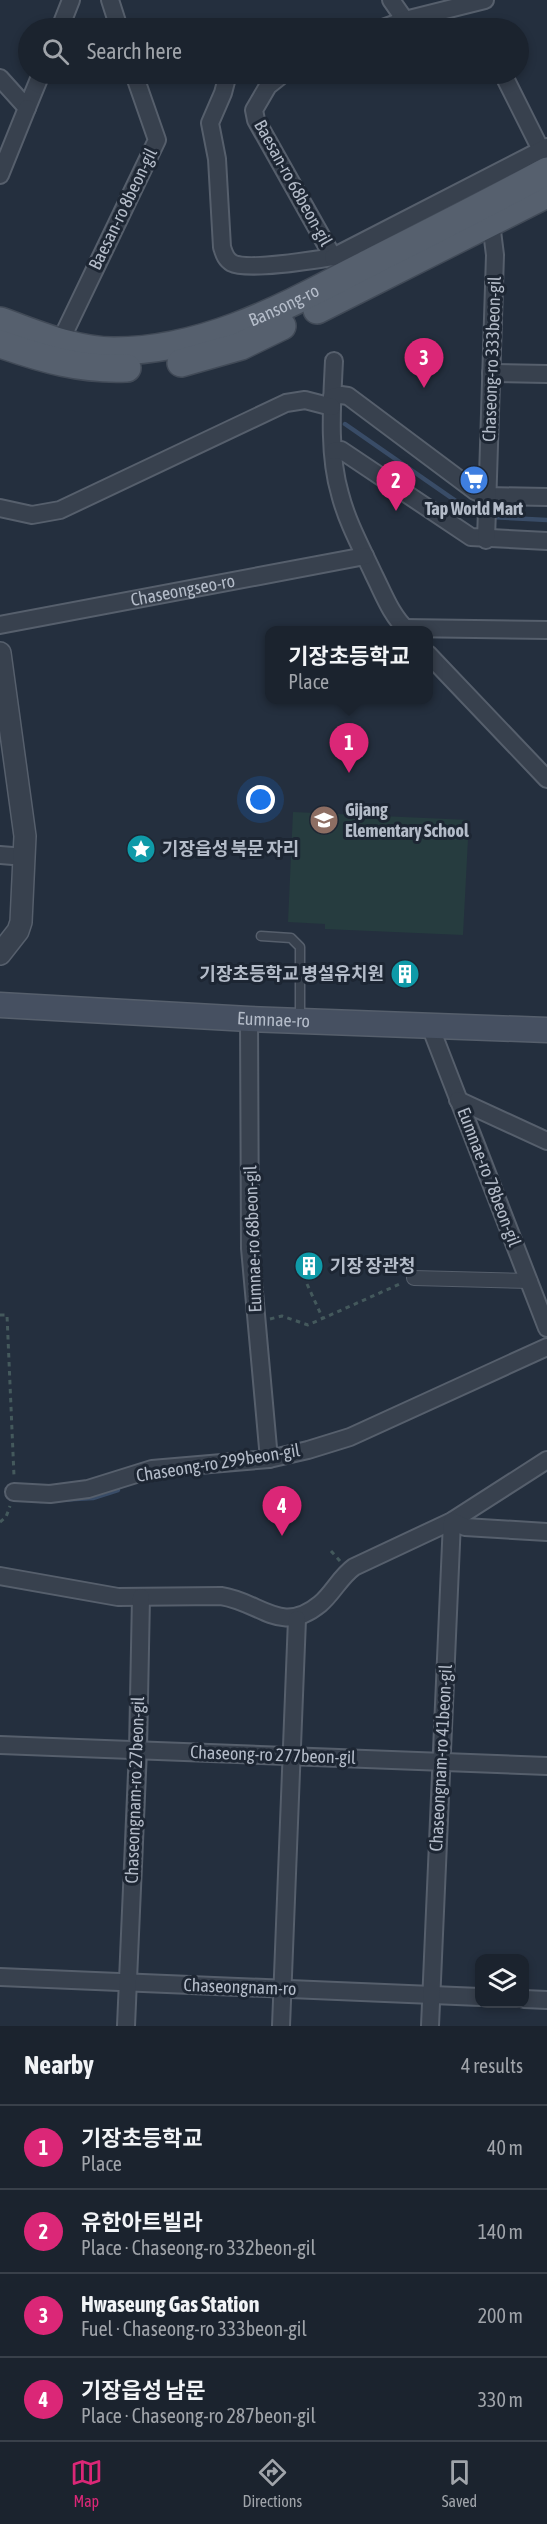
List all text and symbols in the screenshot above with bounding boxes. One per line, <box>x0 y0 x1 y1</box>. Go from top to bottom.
search box <box>18 18 529 84</box>
icon: search <box>39 35 72 68</box>
text: Search here <box>87 38 182 64</box>
street label: Baesan-ro 68beon-gil <box>250 116 337 250</box>
street label: Baesan-ro 8beon-gil <box>84 144 161 273</box>
street label: Chaseong-ro 333beon-gil <box>478 276 505 442</box>
street label: Bansong-ro <box>246 280 322 330</box>
pin: 3 <box>404 338 444 388</box>
pin: 2 <box>376 462 416 511</box>
supermarket icon: Tap World Mart <box>458 464 490 496</box>
place label: Tap World Mart <box>425 498 524 519</box>
street label: Chaseongseo-ro <box>129 570 237 610</box>
popup <box>265 626 433 704</box>
text: 기장초등학교 <box>288 643 410 669</box>
text: Place <box>288 670 329 693</box>
pin: 1 <box>330 724 368 773</box>
your location <box>246 785 275 814</box>
place label: Gijang Elementary School <box>345 799 469 841</box>
school or university icon: Gijang Elementary School <box>308 804 340 836</box>
place icon: 기장읍성 북문 자리 <box>125 833 157 865</box>
place label: 기장읍성 북문 자리 <box>162 838 299 859</box>
building icon: 기장초등학교 병설유치원 <box>389 958 421 990</box>
place label: 기장초등학교 병설유치원 <box>199 963 384 984</box>
street label: Eumnae-ro <box>237 1007 310 1031</box>
street label: Eumnae-ro 78beon-gil <box>453 1104 526 1250</box>
street label: Eumnae-ro 68beon-gil <box>239 1165 266 1313</box>
building icon: 기장 장관청 <box>293 1250 325 1282</box>
place label: 기장 장관청 <box>330 1255 415 1276</box>
street label: Chaseong-ro 299beon-gil <box>134 1439 302 1486</box>
pin: 4 <box>262 1486 302 1536</box>
street label: Chaseongnam-ro 41beon-gil <box>425 1664 456 1852</box>
street label: Chaseongnam-ro 27beon-gil <box>121 1696 148 1884</box>
street label: Chaseong-ro 277beon-gil <box>190 1741 356 1768</box>
map controls <box>475 1954 529 2008</box>
button: layers <box>475 1954 529 2008</box>
street label: Chaseongnam-ro <box>183 1974 297 1999</box>
text: Nearby <box>24 2050 94 2080</box>
text: 4 results <box>461 2054 523 2077</box>
text: 기장초등학교 <box>81 2125 202 2151</box>
text: 1 <box>39 2136 48 2159</box>
text: 40 m <box>487 2136 523 2159</box>
text: Place <box>81 2152 122 2175</box>
text: 유한아트빌라 <box>81 2209 202 2235</box>
text: 2 <box>39 2220 48 2243</box>
text: 140 m <box>478 2220 523 2243</box>
text: Place · Chaseong-ro 332beon-gil <box>81 2236 316 2259</box>
text: Hwaseung Gas Station <box>81 2291 259 2317</box>
text: 3 <box>39 2304 48 2327</box>
text: 200 m <box>478 2304 523 2327</box>
text: Fuel · Chaseong-ro 333beon-gil <box>81 2317 307 2340</box>
text: 기장읍성 남문 <box>81 2377 205 2403</box>
text: 4 <box>39 2388 48 2411</box>
text: 330 m <box>478 2388 523 2411</box>
text: Place · Chaseong-ro 287beon-gil <box>81 2404 316 2427</box>
tab: Map <box>70 2456 103 2510</box>
tab: Directions <box>242 2456 302 2510</box>
tab: Saved <box>442 2456 477 2510</box>

